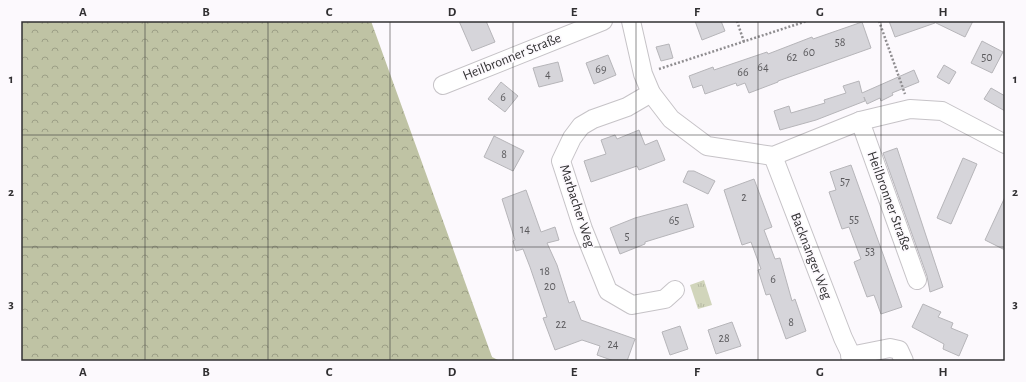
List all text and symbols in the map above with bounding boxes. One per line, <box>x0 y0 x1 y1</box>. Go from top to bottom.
text: A <box>79 6 87 19</box>
text: B <box>202 6 210 19</box>
text: C <box>326 6 333 19</box>
text: D <box>448 6 457 19</box>
text: E <box>571 6 578 19</box>
text: F <box>694 6 701 19</box>
text: G <box>816 6 824 19</box>
text: H <box>938 6 948 19</box>
street label: Heilbronner Straße <box>461 31 563 83</box>
house number: 58 <box>835 36 846 48</box>
house number: 60 <box>803 46 815 58</box>
house number: 62 <box>786 51 798 63</box>
house number: 50 <box>981 51 993 63</box>
house number: 64 <box>757 61 769 73</box>
house number: 69 <box>595 63 607 75</box>
house number: 66 <box>737 66 749 78</box>
house number: 4 <box>545 68 551 80</box>
text: 1 <box>9 73 13 86</box>
text: 1 <box>1013 73 1017 86</box>
house number: 6 <box>500 91 506 103</box>
house number: 8 <box>501 148 507 160</box>
street label: Heilbronner Straße <box>865 149 913 253</box>
street label: Marbacher Weg <box>557 163 597 249</box>
house number: 57 <box>840 175 850 187</box>
text: 2 <box>8 186 14 199</box>
text: 2 <box>1012 186 1018 199</box>
house number: 2 <box>741 191 747 203</box>
street label: Backnanger Weg <box>788 211 834 301</box>
house number: 55 <box>849 213 859 225</box>
house number: 65 <box>669 214 679 226</box>
house number: 14 <box>520 223 530 235</box>
house number: 5 <box>624 230 630 242</box>
house number: 53 <box>865 245 875 257</box>
house number: 18 <box>540 265 550 277</box>
house number: 6 <box>770 273 776 285</box>
house number: 20 <box>544 280 556 292</box>
text: 3 <box>8 298 14 311</box>
text: 3 <box>1012 298 1018 311</box>
house number: 8 <box>788 316 794 328</box>
house number: 22 <box>556 318 567 330</box>
house number: 28 <box>718 332 730 344</box>
house number: 24 <box>607 338 619 350</box>
text: A <box>79 366 87 379</box>
text: B <box>202 366 210 379</box>
text: C <box>326 366 333 379</box>
text: D <box>448 366 457 379</box>
text: E <box>571 366 578 379</box>
text: F <box>694 366 701 379</box>
text: G <box>816 366 824 379</box>
text: H <box>938 366 948 379</box>

